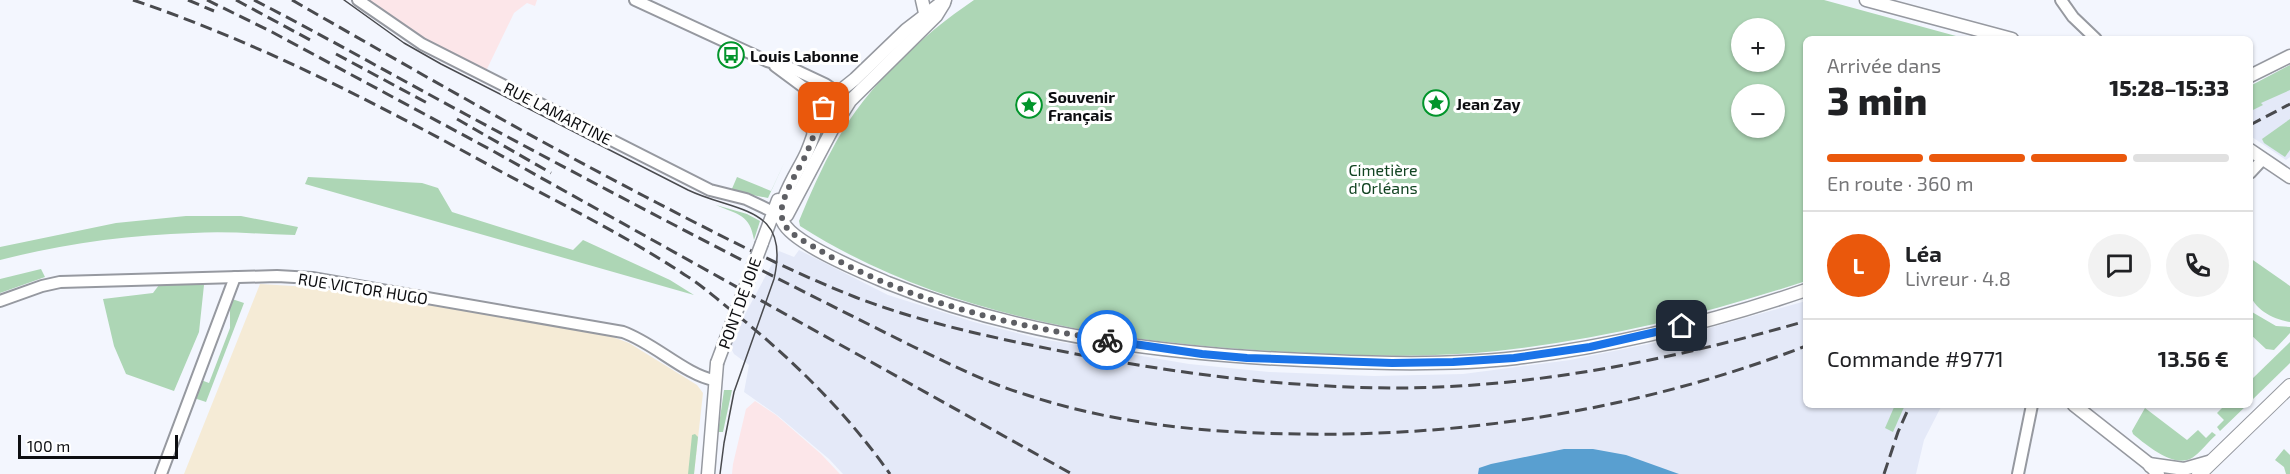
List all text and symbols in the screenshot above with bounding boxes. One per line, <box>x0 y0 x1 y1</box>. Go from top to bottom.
map controls <box>1731 18 1785 138</box>
button: + <box>1731 18 1785 72</box>
bus stop icon: Louis Labonne <box>716 40 746 70</box>
place label: Louis Labonne <box>750 46 859 65</box>
text: Arrivée dans <box>1827 53 1941 77</box>
text: 15:28–15:33 <box>2109 74 2229 100</box>
text: 3 min <box>1827 76 1927 123</box>
street label: RUE LAMARTINE <box>501 78 615 148</box>
pin <box>798 82 849 133</box>
button: − <box>1731 84 1785 138</box>
place label: Souvenir Français <box>1048 87 1115 126</box>
place icon: Jean Zay <box>1421 88 1451 118</box>
place icon: Souvenir Français <box>1014 90 1044 120</box>
icon: bag <box>807 91 840 124</box>
place label: Jean Zay <box>1456 94 1521 114</box>
park label: Cimetière d'Orléans <box>1348 160 1418 197</box>
text: En route · 360 m <box>1827 171 1973 195</box>
button: chat <box>2088 234 2151 297</box>
button: phone <box>2166 234 2229 297</box>
text: Léa <box>1905 240 1942 266</box>
text: L <box>1853 252 1864 278</box>
street label: PONT DE JOIE <box>714 255 764 351</box>
text: Livreur · 4.8 <box>1905 266 2011 290</box>
street label: RUE VICTOR HUGO <box>297 268 429 308</box>
pin <box>1656 300 1707 351</box>
icon: home <box>1665 309 1698 342</box>
courier <box>1077 310 1137 370</box>
icon: bike <box>1091 324 1124 357</box>
text: Commande #9771 <box>1827 345 2004 371</box>
text: 13.56 € <box>2158 345 2229 371</box>
scale bar <box>18 432 178 460</box>
text: 100 m <box>27 436 70 455</box>

